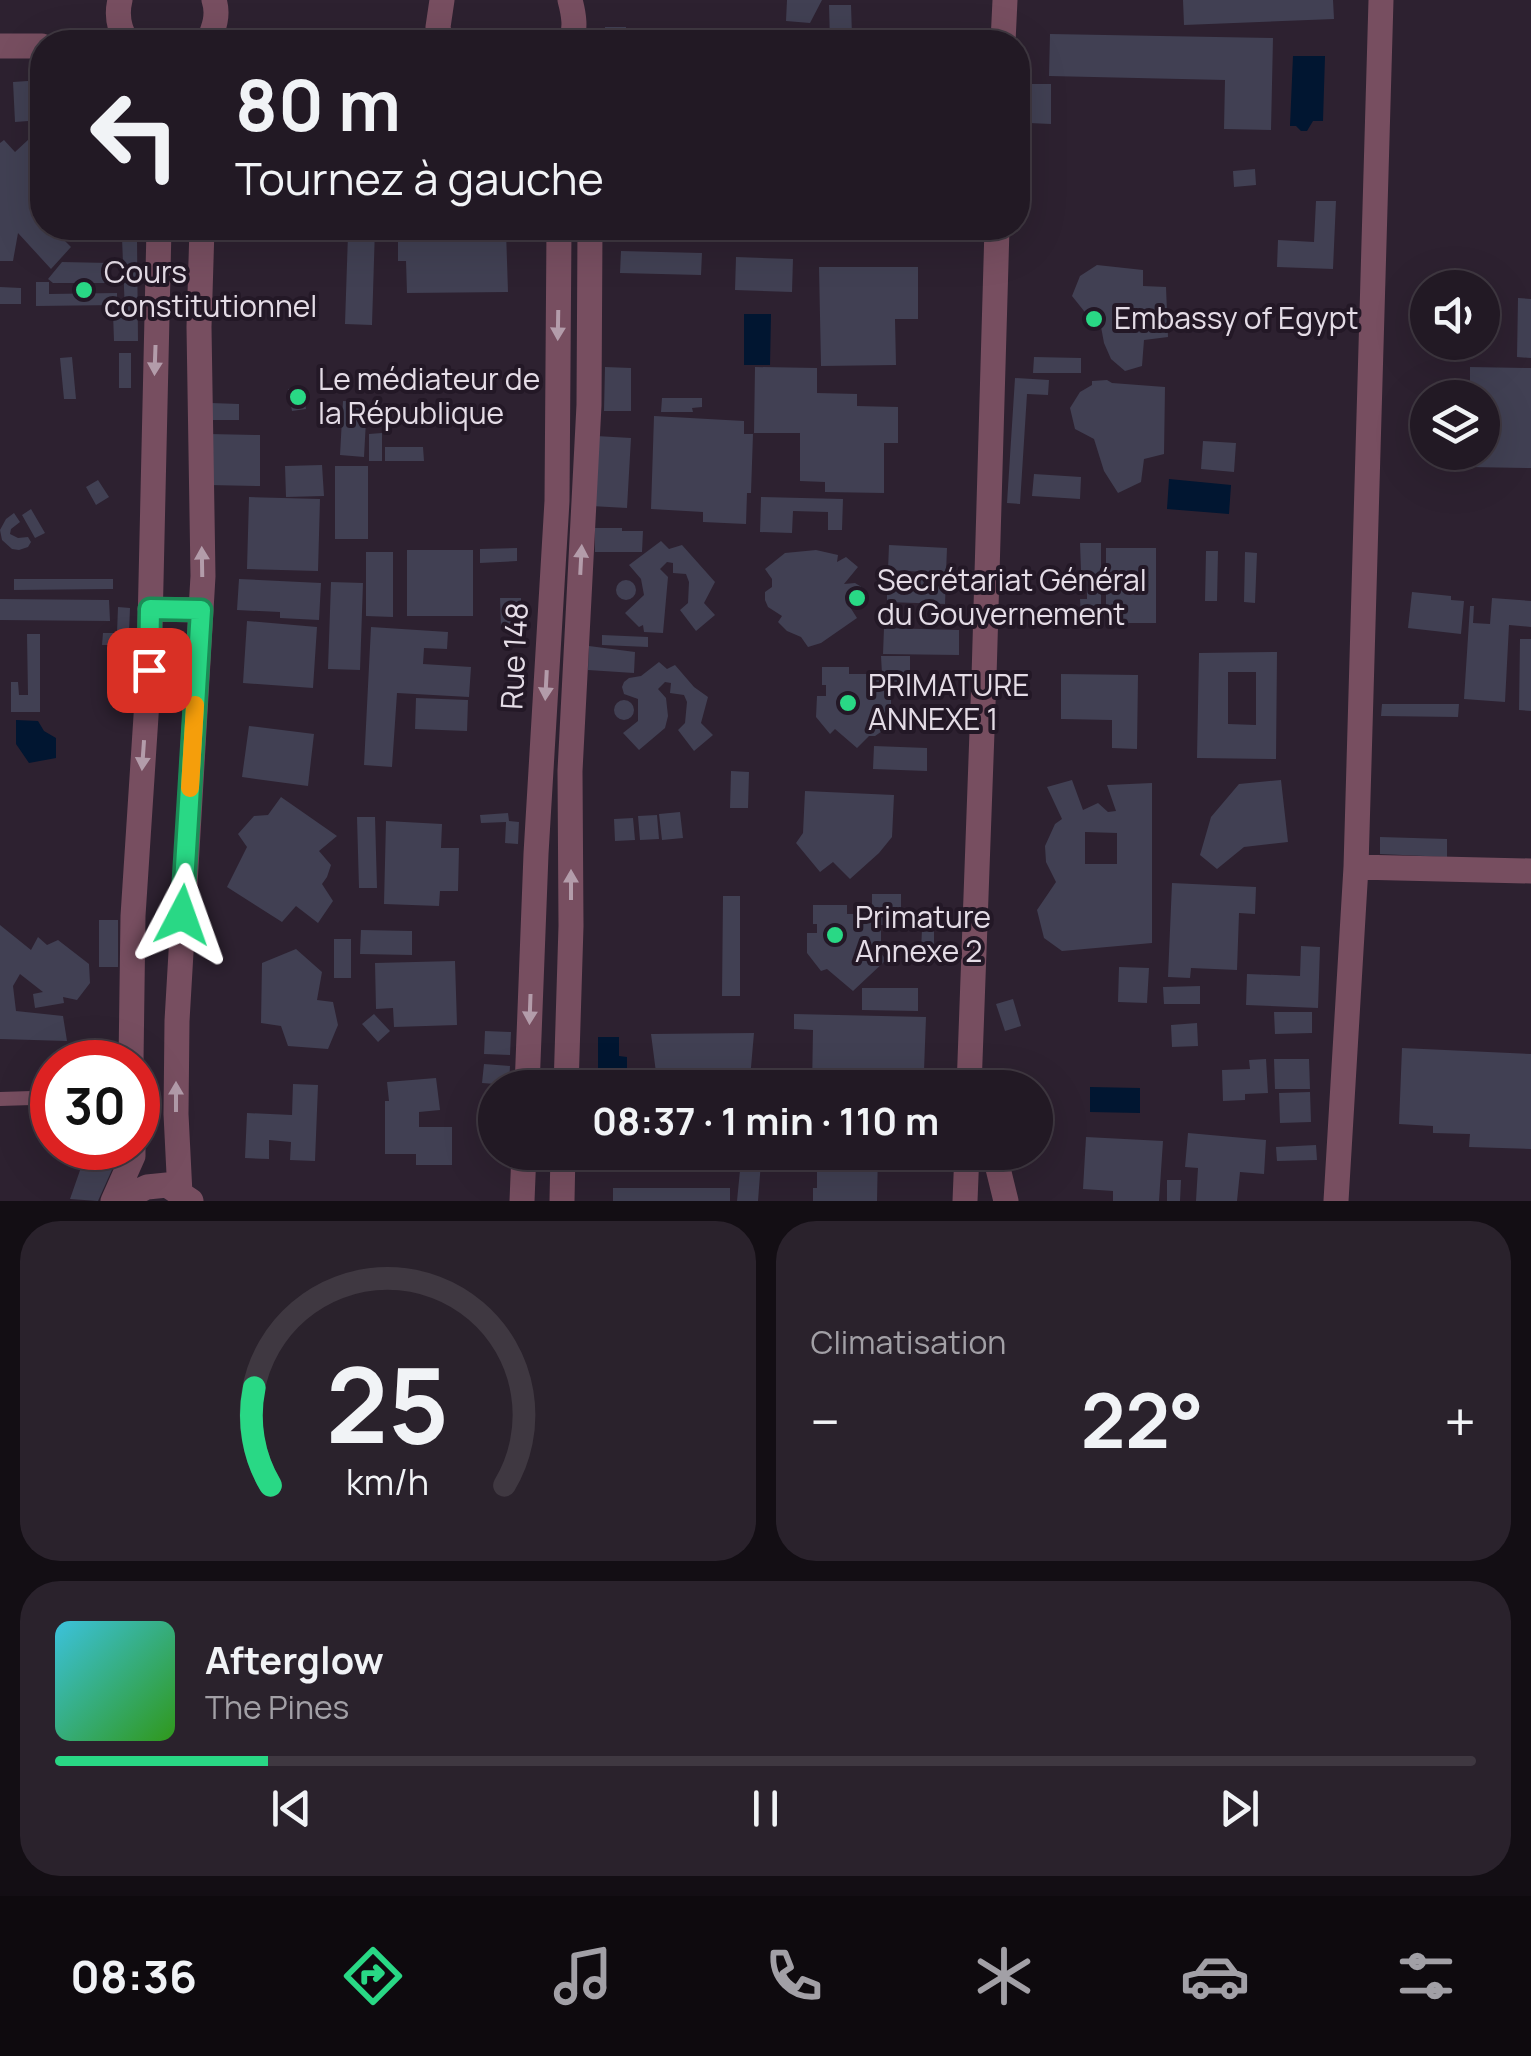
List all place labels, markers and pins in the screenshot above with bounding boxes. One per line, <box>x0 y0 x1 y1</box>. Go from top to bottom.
place label: Cours constitutionnel <box>104 251 317 326</box>
marker: Cours constitutionnel <box>73 279 95 301</box>
place label: Embassy of Egypt <box>1114 297 1359 338</box>
marker: Embassy of Egypt <box>1083 308 1105 330</box>
place label: Le médiateur de la République <box>318 358 540 433</box>
marker: Le médiateur de la République <box>287 386 309 408</box>
place label: Secrétariat Général du Gouvernement <box>877 559 1147 634</box>
marker: Secrétariat Général du Gouvernement <box>846 587 868 609</box>
pin <box>107 628 192 713</box>
place label: PRIMATURE ANNEXE 1 <box>868 664 1029 739</box>
marker: PRIMATURE ANNEXE 1 <box>837 692 859 714</box>
place label: Primature Annexe 2 <box>855 896 991 971</box>
marker: Primature Annexe 2 <box>824 924 846 946</box>

